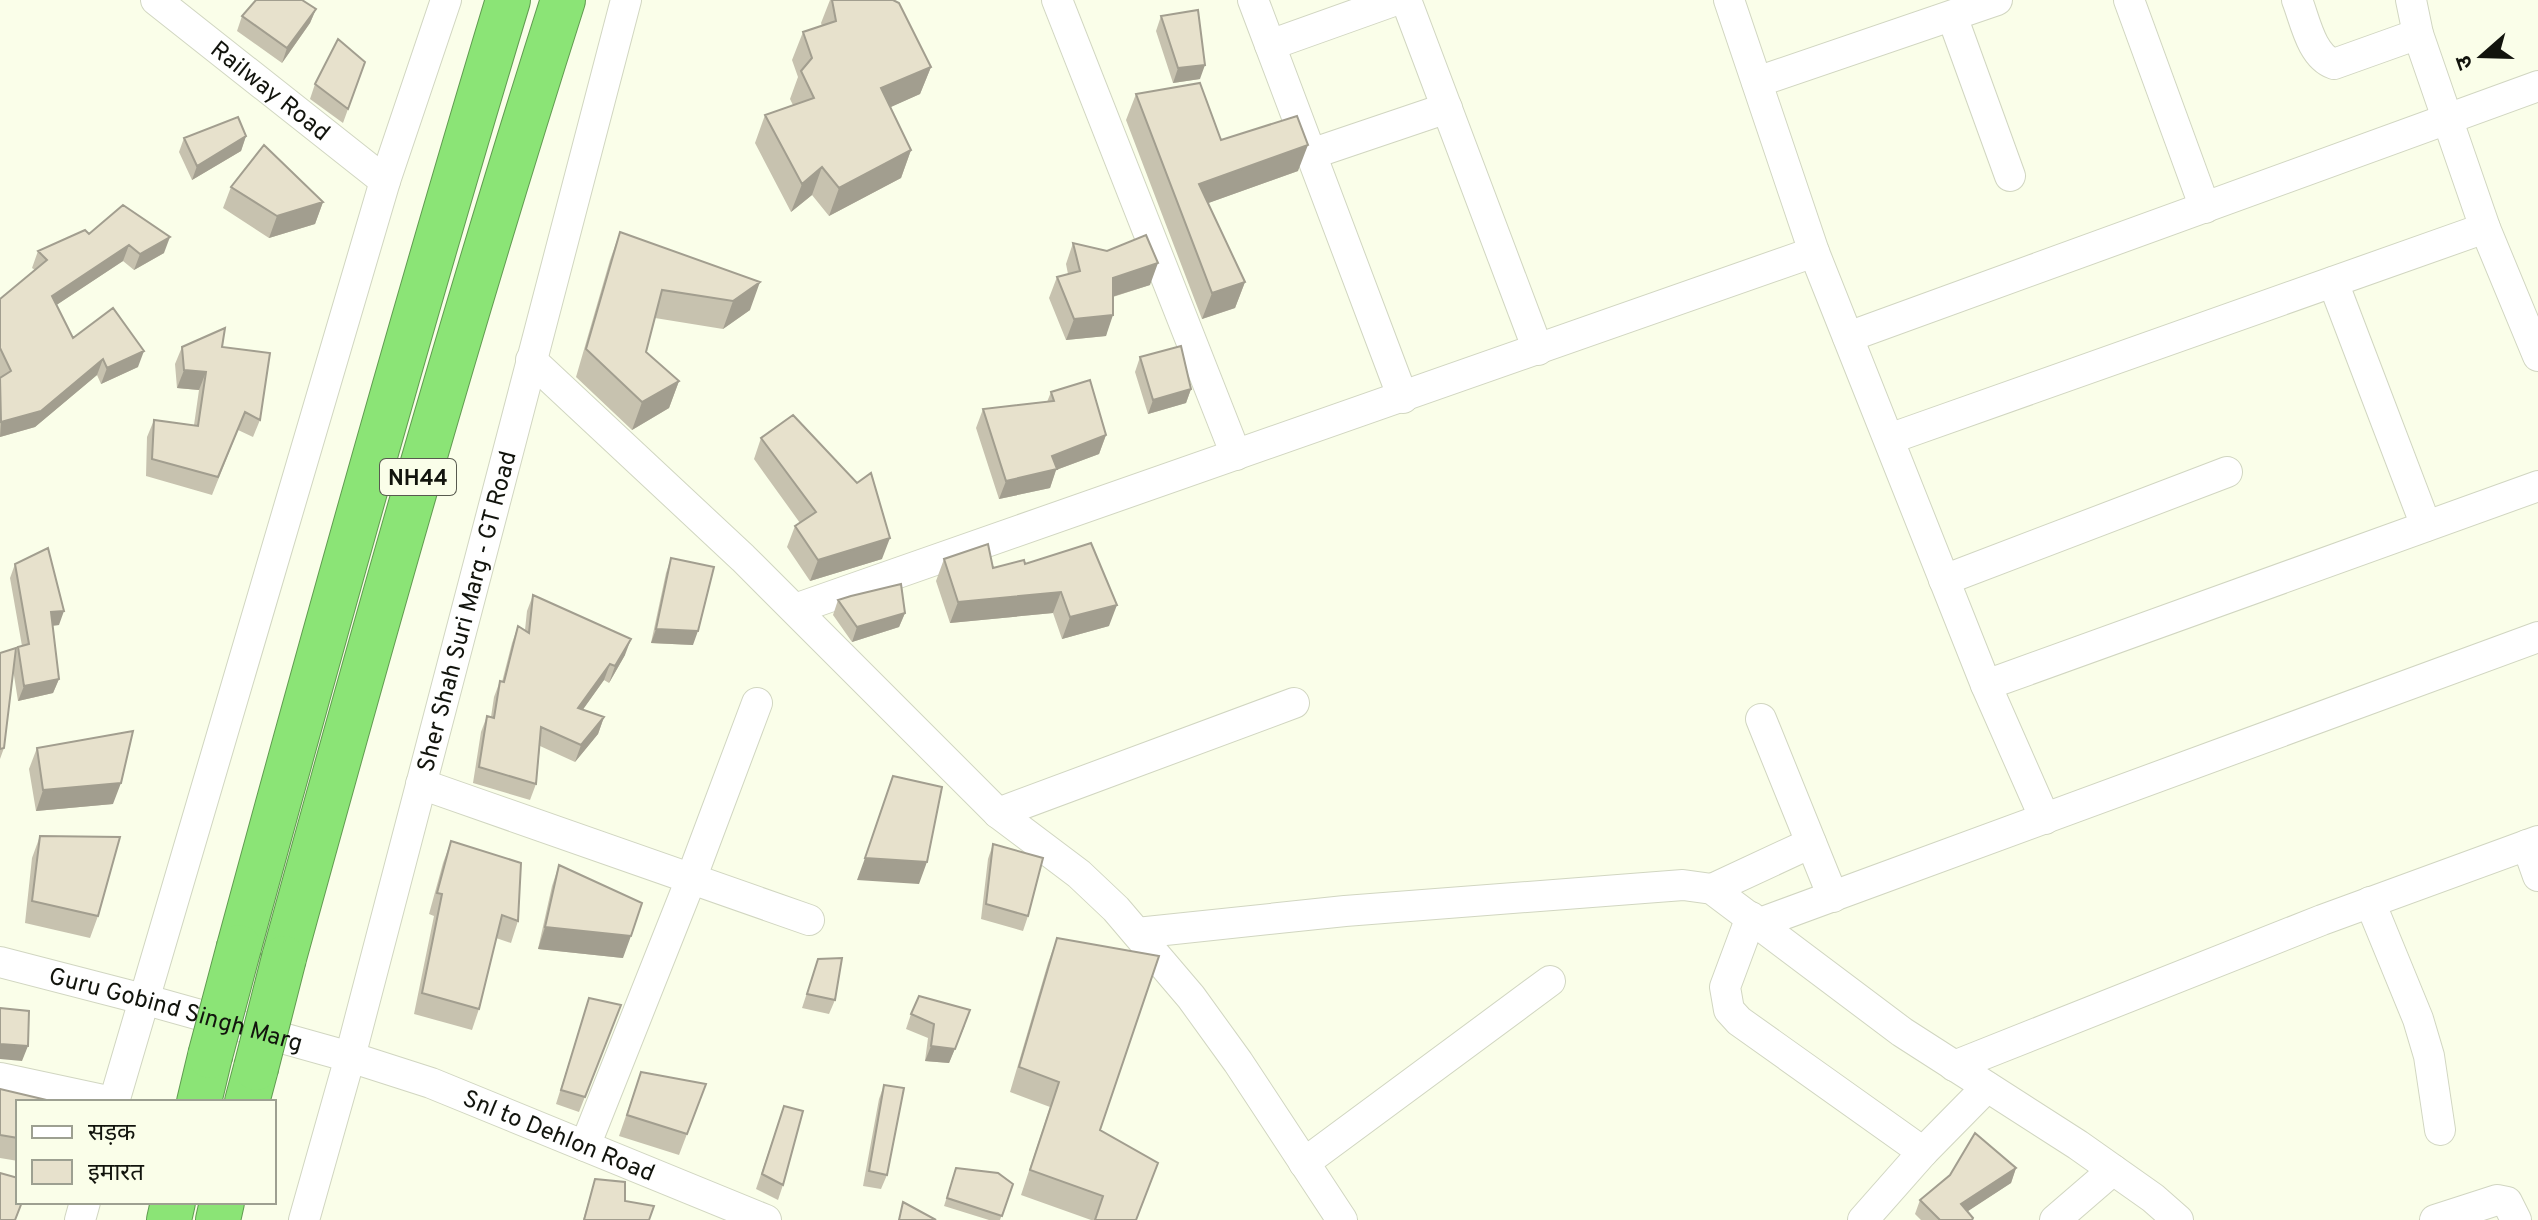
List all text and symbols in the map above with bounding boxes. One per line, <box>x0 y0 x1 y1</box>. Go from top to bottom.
north arrow <box>2442 16 2522 96</box>
street label: Railway Road <box>203 36 335 149</box>
text: उ <box>2450 50 2480 73</box>
street label: Sher Shah Suri Marg - GT Road <box>412 448 525 775</box>
road number: NH44 <box>380 459 456 495</box>
street label: Guru Gobind Singh Marg <box>45 962 306 1060</box>
street label: Snl to Dehlon Road <box>458 1085 659 1190</box>
legend <box>16 1100 276 1204</box>
text: सड़क <box>88 1119 136 1149</box>
text: इमारत <box>88 1159 145 1189</box>

